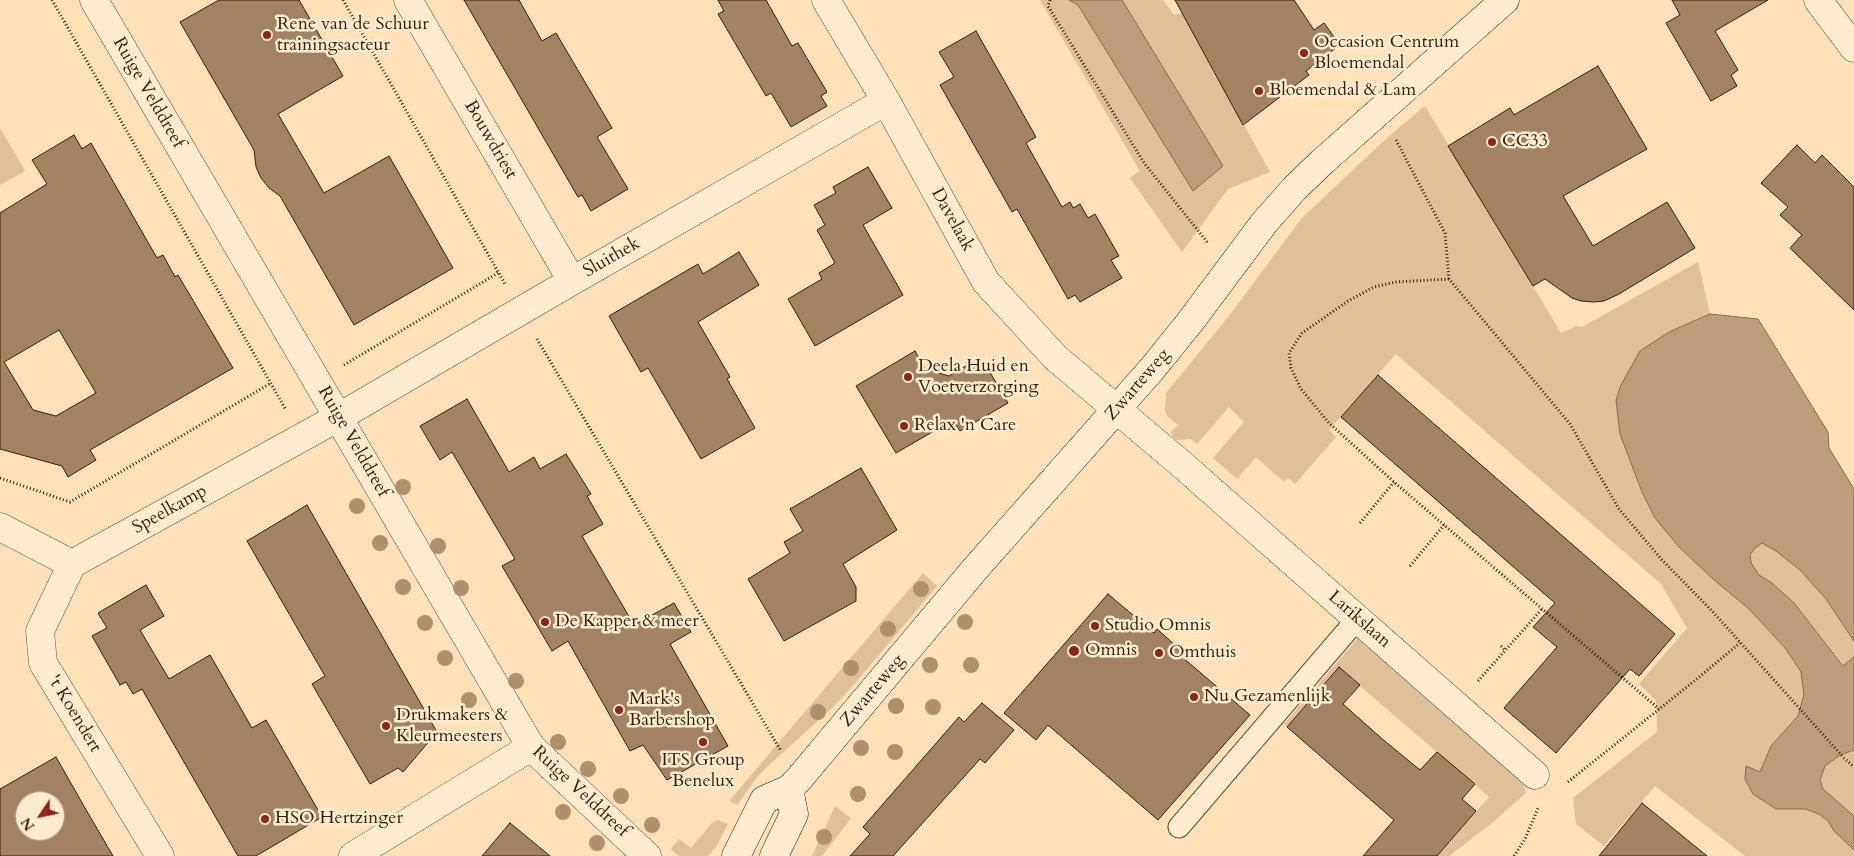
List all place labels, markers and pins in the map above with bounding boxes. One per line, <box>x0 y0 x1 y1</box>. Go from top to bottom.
place label: Rene van de Schuur trainingsacteur <box>277 14 429 56</box>
marker: Rene van de Schuur trainingsacteur <box>261 29 273 41</box>
place label: Occasion Centrum Bloemendal <box>1314 32 1459 74</box>
marker: Occasion Centrum Bloemendal <box>1298 47 1310 59</box>
place label: Bloemendal & Lam <box>1269 80 1416 102</box>
marker: Bloemendal & Lam <box>1253 85 1265 97</box>
place label: CC33 <box>1502 131 1548 153</box>
marker: CC33 <box>1486 136 1498 148</box>
place label: Deela Huid en Voetverzorging <box>918 356 1038 398</box>
marker: Deela Huid en Voetverzorging <box>902 371 914 383</box>
place label: Relax 'n Care <box>914 415 1016 437</box>
marker: Relax 'n Care <box>898 420 910 432</box>
place label: De Kapper & meer <box>555 611 699 633</box>
place label: Studio Omnis <box>1105 615 1211 637</box>
marker: De Kapper & meer <box>539 616 551 628</box>
marker: Studio Omnis <box>1089 620 1101 632</box>
place label: Omnis <box>1085 640 1137 662</box>
place label: Omthuis <box>1169 642 1236 664</box>
marker: Omnis <box>1067 644 1081 658</box>
marker: Omthuis <box>1153 647 1165 659</box>
place label: Nu Gezamenlijk <box>1204 686 1330 708</box>
place label: Mark's Barbershop <box>629 689 715 732</box>
marker: Nu Gezamenlijk <box>1188 691 1200 703</box>
marker: Mark's Barbershop <box>613 704 625 716</box>
place label: Drukmakers & Kleurmeesters <box>396 705 508 748</box>
marker: Drukmakers & Kleurmeesters <box>380 720 392 732</box>
marker: ITS Group Benelux <box>697 736 709 748</box>
place label: ITS Group Benelux <box>661 750 745 792</box>
place label: HSO Hertzinger <box>275 808 403 830</box>
marker: HSO Hertzinger <box>259 813 271 825</box>

